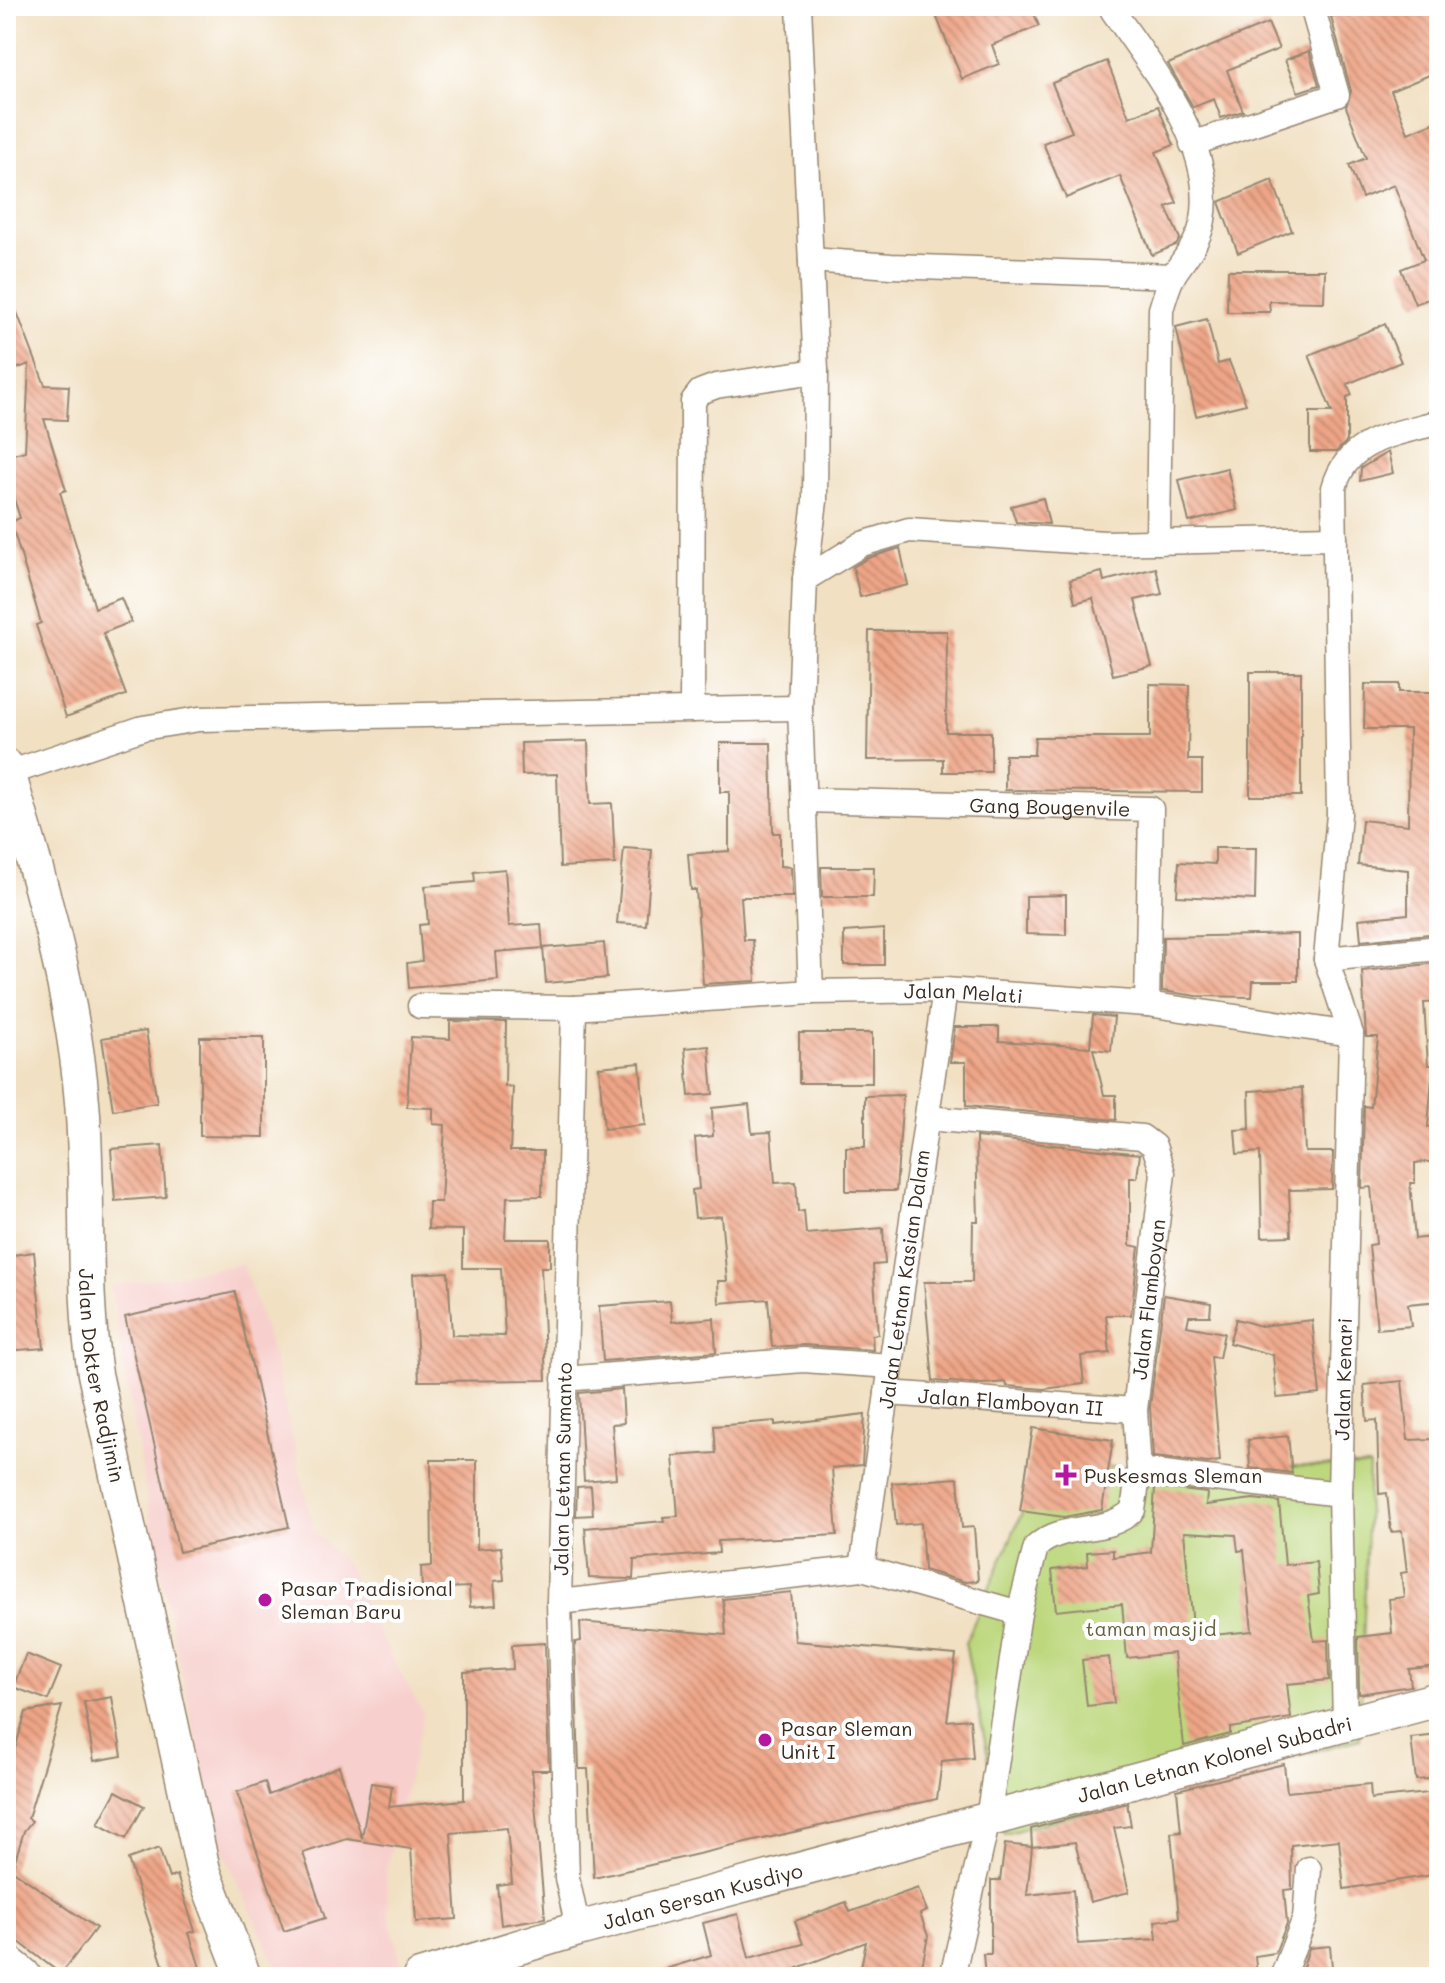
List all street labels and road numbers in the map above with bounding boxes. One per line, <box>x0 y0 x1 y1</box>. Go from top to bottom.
street label: Gang Bougenvile <box>969 791 1131 821</box>
street label: Jalan Melati <box>904 977 1024 1008</box>
street label: Jalan Letnan Kasian Dalam <box>872 1148 935 1410</box>
street label: Jalan Flamboyan <box>1126 1218 1170 1381</box>
street label: Jalan Dokter Radjimin <box>74 1268 131 1485</box>
street label: Jalan Kenari <box>1328 1317 1357 1441</box>
street label: Jalan Letnan Sumanto <box>547 1362 577 1576</box>
street label: Jalan Flamboyan II <box>917 1382 1104 1421</box>
street label: Jalan Letnan Kolonel Subadri <box>1074 1710 1355 1808</box>
street label: Jalan Sersan Kusdiyo <box>600 1857 805 1935</box>

